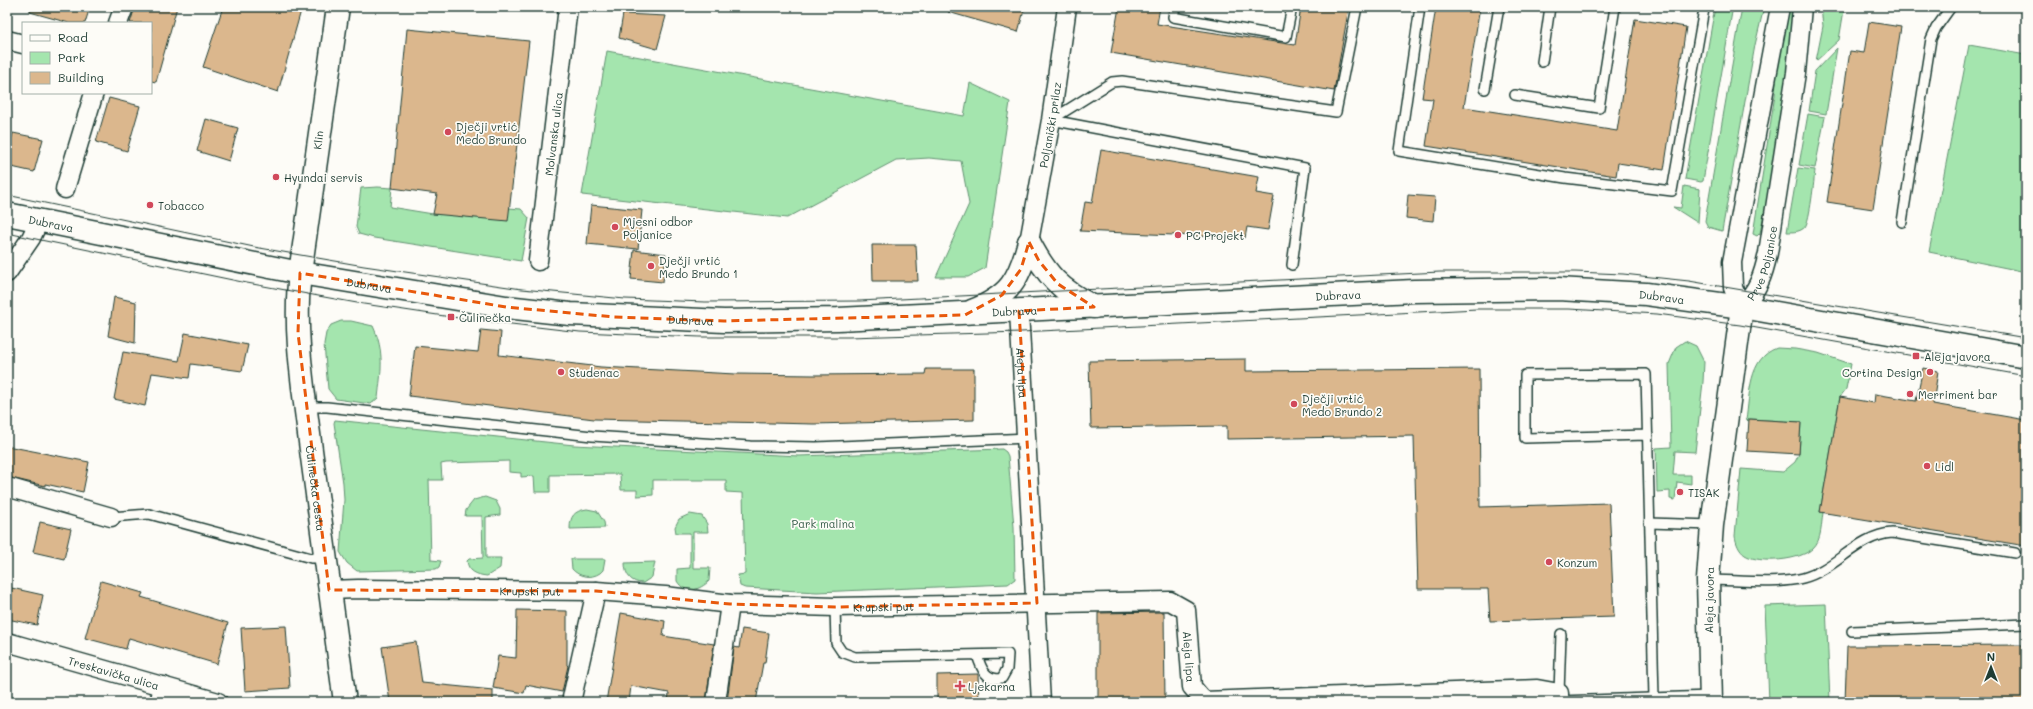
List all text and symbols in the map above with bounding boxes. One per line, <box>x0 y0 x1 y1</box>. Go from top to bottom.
legend <box>22 22 152 94</box>
text: Road <box>58 29 88 45</box>
text: Park <box>58 49 85 65</box>
text: Building <box>58 69 104 85</box>
street label: Poljanički prilaz <box>1035 81 1064 169</box>
street label: Molvanska ulica <box>541 91 565 176</box>
place label: Dječji vrtić Medo Brundo <box>456 119 527 147</box>
marker: Dječji vrtić Medo Brundo <box>443 127 453 137</box>
street label: Klin <box>309 130 327 150</box>
place label: Hyundai servis <box>284 170 363 185</box>
marker: Hyundai servis <box>271 172 281 182</box>
place label: Tobacco <box>158 198 204 213</box>
marker: Tobacco <box>145 200 155 210</box>
street label: Dubrava <box>27 211 75 235</box>
place label: Mjesni odbor Poljanice <box>623 214 693 242</box>
marker: Mjesni odbor Poljanice <box>610 222 620 232</box>
street label: Prve Poljanice <box>1743 224 1780 303</box>
place label: PC Projekt <box>1186 228 1244 243</box>
marker: PC Projekt <box>1173 230 1183 240</box>
place label: Dječji vrtić Medo Brundo 1 <box>659 253 738 281</box>
marker: Dječji vrtić Medo Brundo 1 <box>646 261 656 271</box>
street label: Dubrava <box>345 273 393 296</box>
street label: Dubrava <box>1315 286 1362 303</box>
street label: Dubrava <box>1639 286 1686 307</box>
street label: Dubrava <box>991 302 1038 319</box>
place label: Čulinečka <box>459 310 511 325</box>
street label: Dubrava <box>668 311 714 328</box>
marker: Čulinečka <box>446 312 456 322</box>
street label: Aleja lipa <box>1014 347 1031 399</box>
place label: Aleja javora <box>1924 349 1991 364</box>
marker: Aleja javora <box>1911 351 1921 361</box>
place label: Studenac <box>569 365 619 380</box>
place label: Cortina Design <box>1842 365 1922 380</box>
marker: Studenac <box>556 367 566 377</box>
marker: Cortina Design <box>1925 367 1935 377</box>
place label: Merriment bar <box>1918 387 1997 402</box>
marker: Merriment bar <box>1905 389 1915 399</box>
place label: Dječji vrtić Medo Brundo 2 <box>1302 391 1382 419</box>
marker: Dječji vrtić Medo Brundo 2 <box>1289 399 1299 409</box>
street label: Čulinečka cesta <box>303 445 329 532</box>
place label: Lidl <box>1935 459 1954 474</box>
marker: Lidl <box>1922 461 1932 471</box>
place label: TISAK <box>1688 485 1720 500</box>
marker: TISAK <box>1675 487 1685 497</box>
park label: Park malina <box>791 516 855 531</box>
place label: Konzum <box>1557 555 1597 570</box>
marker: Konzum <box>1544 557 1554 567</box>
street label: Aleja javora <box>1701 566 1717 633</box>
street label: Krupski put <box>500 583 561 598</box>
street label: Krupski put <box>853 598 914 614</box>
street label: Aleja lipa <box>1180 631 1199 683</box>
north arrow <box>1971 647 2011 687</box>
text: N <box>1987 649 1995 664</box>
street label: Treskavička ulica <box>67 652 161 692</box>
place label: Ljekarna <box>968 679 1016 694</box>
marker: Ljekarna <box>955 681 965 691</box>

